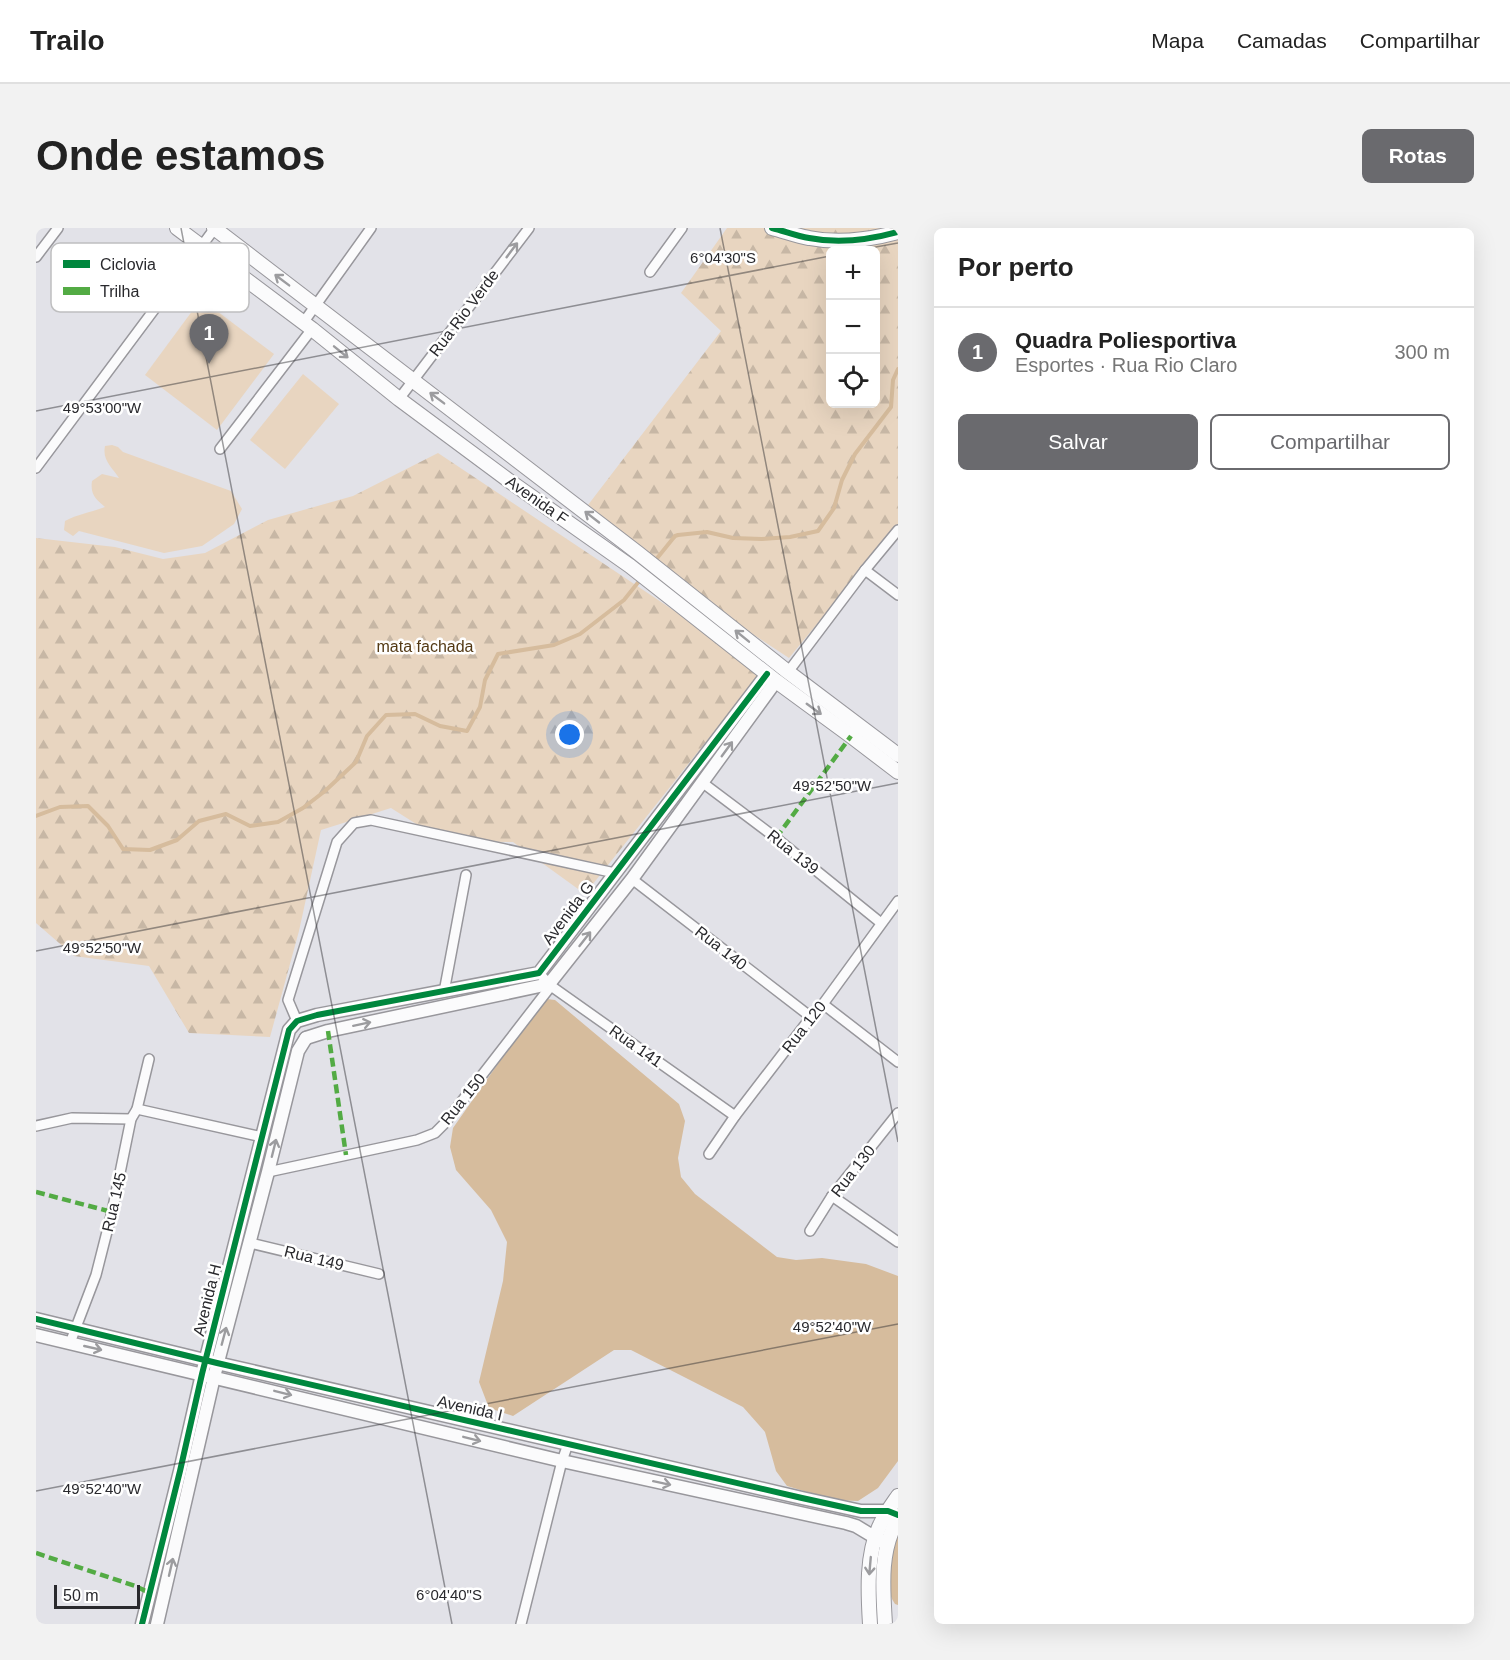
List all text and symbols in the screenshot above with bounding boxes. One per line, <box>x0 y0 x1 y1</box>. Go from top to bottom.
text: Trailo <box>30 25 105 56</box>
text: Mapa <box>1151 29 1204 52</box>
text: Camadas <box>1237 29 1327 52</box>
text: Compartilhar <box>1360 29 1480 52</box>
button: Rotas <box>1362 129 1474 183</box>
text: Onde estamos <box>36 132 325 179</box>
one-way arrow <box>505 242 518 258</box>
legend <box>51 243 249 312</box>
map controls <box>826 246 880 408</box>
button: + <box>826 246 880 300</box>
text: 6°04'30"S <box>690 249 756 266</box>
text: Por perto <box>958 252 1074 282</box>
text: Ciclovia <box>100 256 156 273</box>
street label: Rua Rio Verde <box>426 266 502 360</box>
one-way arrow <box>274 274 290 287</box>
text: Trilha <box>100 283 140 300</box>
button: − <box>826 300 880 354</box>
pin: 1 <box>190 314 228 364</box>
text: Quadra Poliesportiva <box>1015 328 1236 353</box>
text: 1 <box>972 341 983 363</box>
text: 300 m <box>1394 341 1450 363</box>
one-way arrow <box>333 346 349 359</box>
button: locate <box>826 354 880 408</box>
text: Esportes · Rua Rio Claro <box>1015 354 1237 376</box>
one-way arrow <box>429 392 445 405</box>
text: 49°53'00"W <box>63 399 142 416</box>
button: Salvar <box>958 414 1198 470</box>
button: Compartilhar <box>1210 414 1450 470</box>
street label: Avenida F <box>503 472 571 528</box>
one-way arrow <box>584 511 600 523</box>
one-way arrow <box>734 629 750 642</box>
park label: mata fachada <box>377 638 474 655</box>
one-way arrow <box>806 703 822 715</box>
your location <box>555 720 584 749</box>
one-way arrow <box>721 741 733 758</box>
text: 49°52'50"W <box>793 777 872 794</box>
street label: Rua 139 <box>764 826 822 878</box>
street label: Avenida G <box>539 878 597 948</box>
street label: Rua 140 <box>692 923 750 973</box>
one-way arrow <box>579 931 592 947</box>
text: 49°52'50"W <box>63 939 142 956</box>
street label: Rua 120 <box>779 998 829 1056</box>
one-way arrow <box>352 1018 372 1029</box>
street label: Rua 141 <box>606 1022 666 1070</box>
street label: Rua 150 <box>437 1070 489 1128</box>
one-way arrow <box>269 1139 281 1158</box>
street label: Rua 130 <box>828 1142 878 1200</box>
street label: Rua 145 <box>99 1171 129 1233</box>
street label: Rua 149 <box>283 1242 345 1274</box>
street label: Avenida H <box>190 1262 224 1338</box>
text: 49°52'40"W <box>793 1318 872 1335</box>
one-way arrow <box>219 1327 231 1346</box>
one-way arrow <box>83 1343 102 1355</box>
one-way arrow <box>273 1388 292 1400</box>
street label: Avenida I <box>436 1392 504 1424</box>
one-way arrow <box>463 1434 482 1446</box>
one-way arrow <box>652 1478 672 1489</box>
text: 49°52'40"W <box>63 1480 142 1497</box>
one-way arrow <box>864 1555 875 1575</box>
one-way arrow <box>165 1558 177 1577</box>
scale bar <box>54 1582 140 1610</box>
text: 6°04'40"S <box>416 1586 482 1603</box>
text: 50 m <box>63 1587 99 1604</box>

